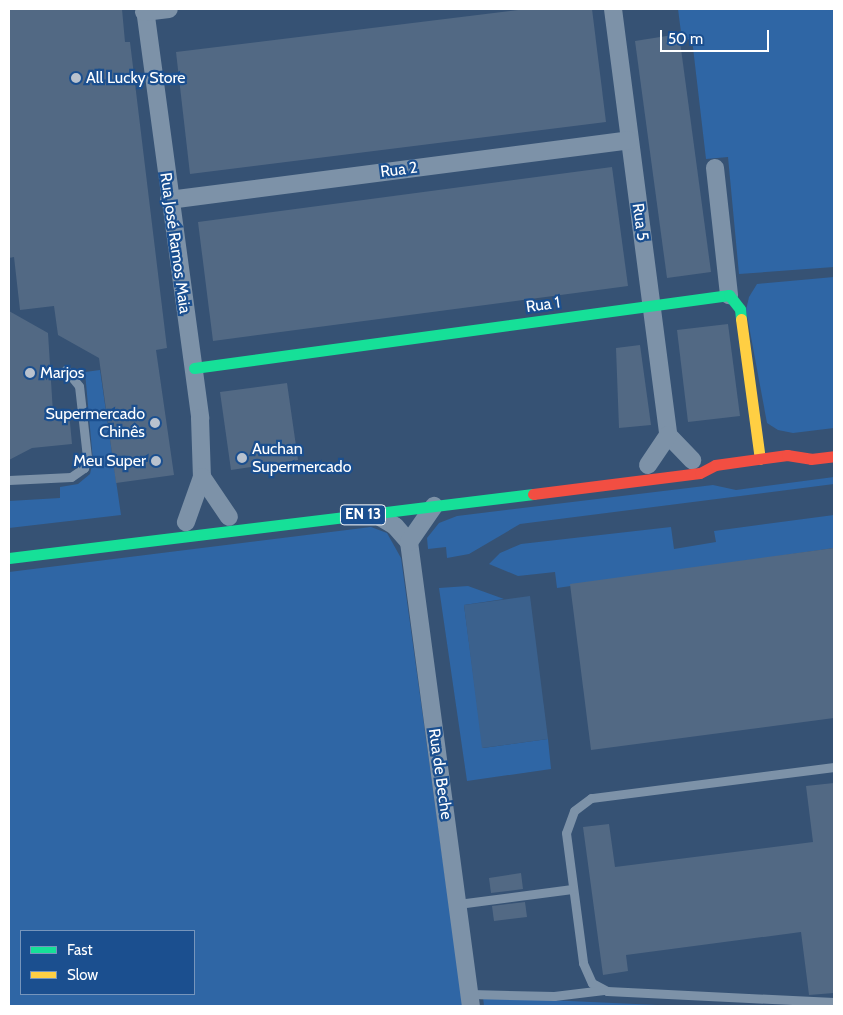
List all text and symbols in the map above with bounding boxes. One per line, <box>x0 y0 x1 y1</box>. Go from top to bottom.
scale bar <box>663 20 772 52</box>
text: 50 m <box>668 30 703 48</box>
place label: All Lucky Store <box>86 68 186 88</box>
marker: All Lucky Store <box>70 72 82 84</box>
street label: Rua 2 <box>379 158 419 182</box>
street label: Rua José Ramos Maia <box>156 171 194 315</box>
street label: Rua 5 <box>628 202 652 242</box>
street label: Rua 1 <box>525 293 561 317</box>
place label: Marjos <box>40 363 84 383</box>
marker: Marjos <box>24 367 36 379</box>
place label: Supermercado Chinês <box>46 404 145 442</box>
marker: Supermercado Chinês <box>149 417 161 429</box>
place label: Auchan Supermercado <box>252 439 351 477</box>
place label: Meu Super <box>73 451 146 471</box>
marker: Auchan Supermercado <box>236 452 248 464</box>
marker: Meu Super <box>150 455 162 467</box>
road number: EN 13 <box>339 502 387 528</box>
street label: Rua de Beche <box>424 727 456 821</box>
legend <box>20 930 195 995</box>
text: Fast <box>67 941 92 959</box>
text: Slow <box>67 966 98 984</box>

